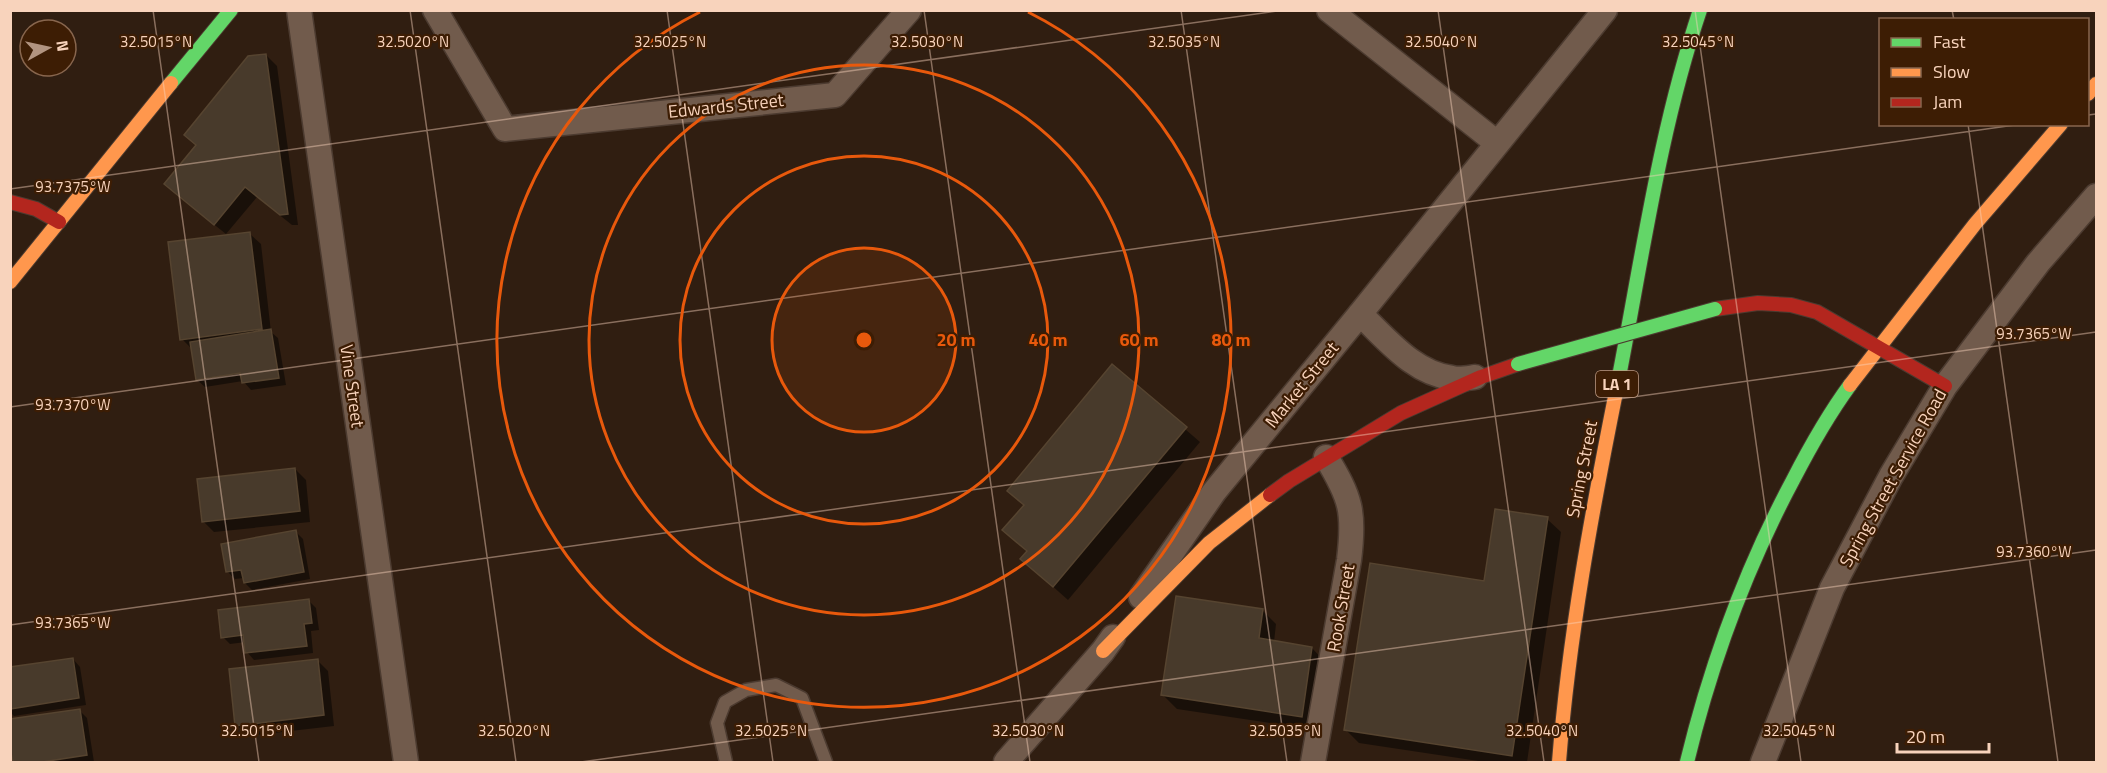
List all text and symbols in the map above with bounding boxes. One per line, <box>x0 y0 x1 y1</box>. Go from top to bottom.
north arrow <box>18 18 78 78</box>
legend <box>1879 18 2089 126</box>
text: Fast <box>1933 28 1966 55</box>
text: 32.5015°N <box>120 30 192 53</box>
text: 32.5020°N <box>377 30 449 53</box>
text: 32.5025°N <box>634 30 706 53</box>
text: 32.5030°N <box>891 30 963 53</box>
text: 32.5035°N <box>1148 30 1220 53</box>
text: 32.5040°N <box>1405 30 1477 53</box>
text: 32.5045°N <box>1662 30 1734 53</box>
text: N <box>50 39 76 53</box>
text: Slow <box>1933 58 1970 85</box>
street label: Edwards Street <box>667 86 786 125</box>
text: Jam <box>1933 88 1962 115</box>
text: 93.7375°W <box>35 175 111 198</box>
text: 93.7365°W <box>1996 322 2072 345</box>
text: 20 m <box>936 326 976 353</box>
text: 40 m <box>1028 326 1068 353</box>
text: 60 m <box>1119 326 1159 353</box>
text: 80 m <box>1211 326 1251 353</box>
centre of rings <box>854 330 874 350</box>
street label: Market Street <box>1258 335 1345 434</box>
street label: Vine Street <box>333 343 372 430</box>
road number: LA 1 <box>1596 371 1638 397</box>
street label: Spring Street Service Road <box>1832 384 1953 572</box>
text: 93.7370°W <box>35 393 111 416</box>
street label: Spring Street <box>1559 417 1604 520</box>
text: 93.7360°W <box>1996 540 2072 563</box>
street label: Rook Street <box>1319 561 1362 654</box>
text: 93.7365°W <box>35 611 111 634</box>
scale bar <box>1897 716 1988 754</box>
text: 32.5015°N <box>221 719 293 742</box>
text: 32.5020°N <box>478 719 550 742</box>
text: 32.5025°N <box>735 719 807 742</box>
text: 32.5030°N <box>992 719 1064 742</box>
text: 32.5035°N <box>1249 719 1321 742</box>
text: 32.5040°N <box>1506 719 1578 742</box>
text: 32.5045°N <box>1763 719 1835 742</box>
text: 20 m <box>1906 723 1945 750</box>

